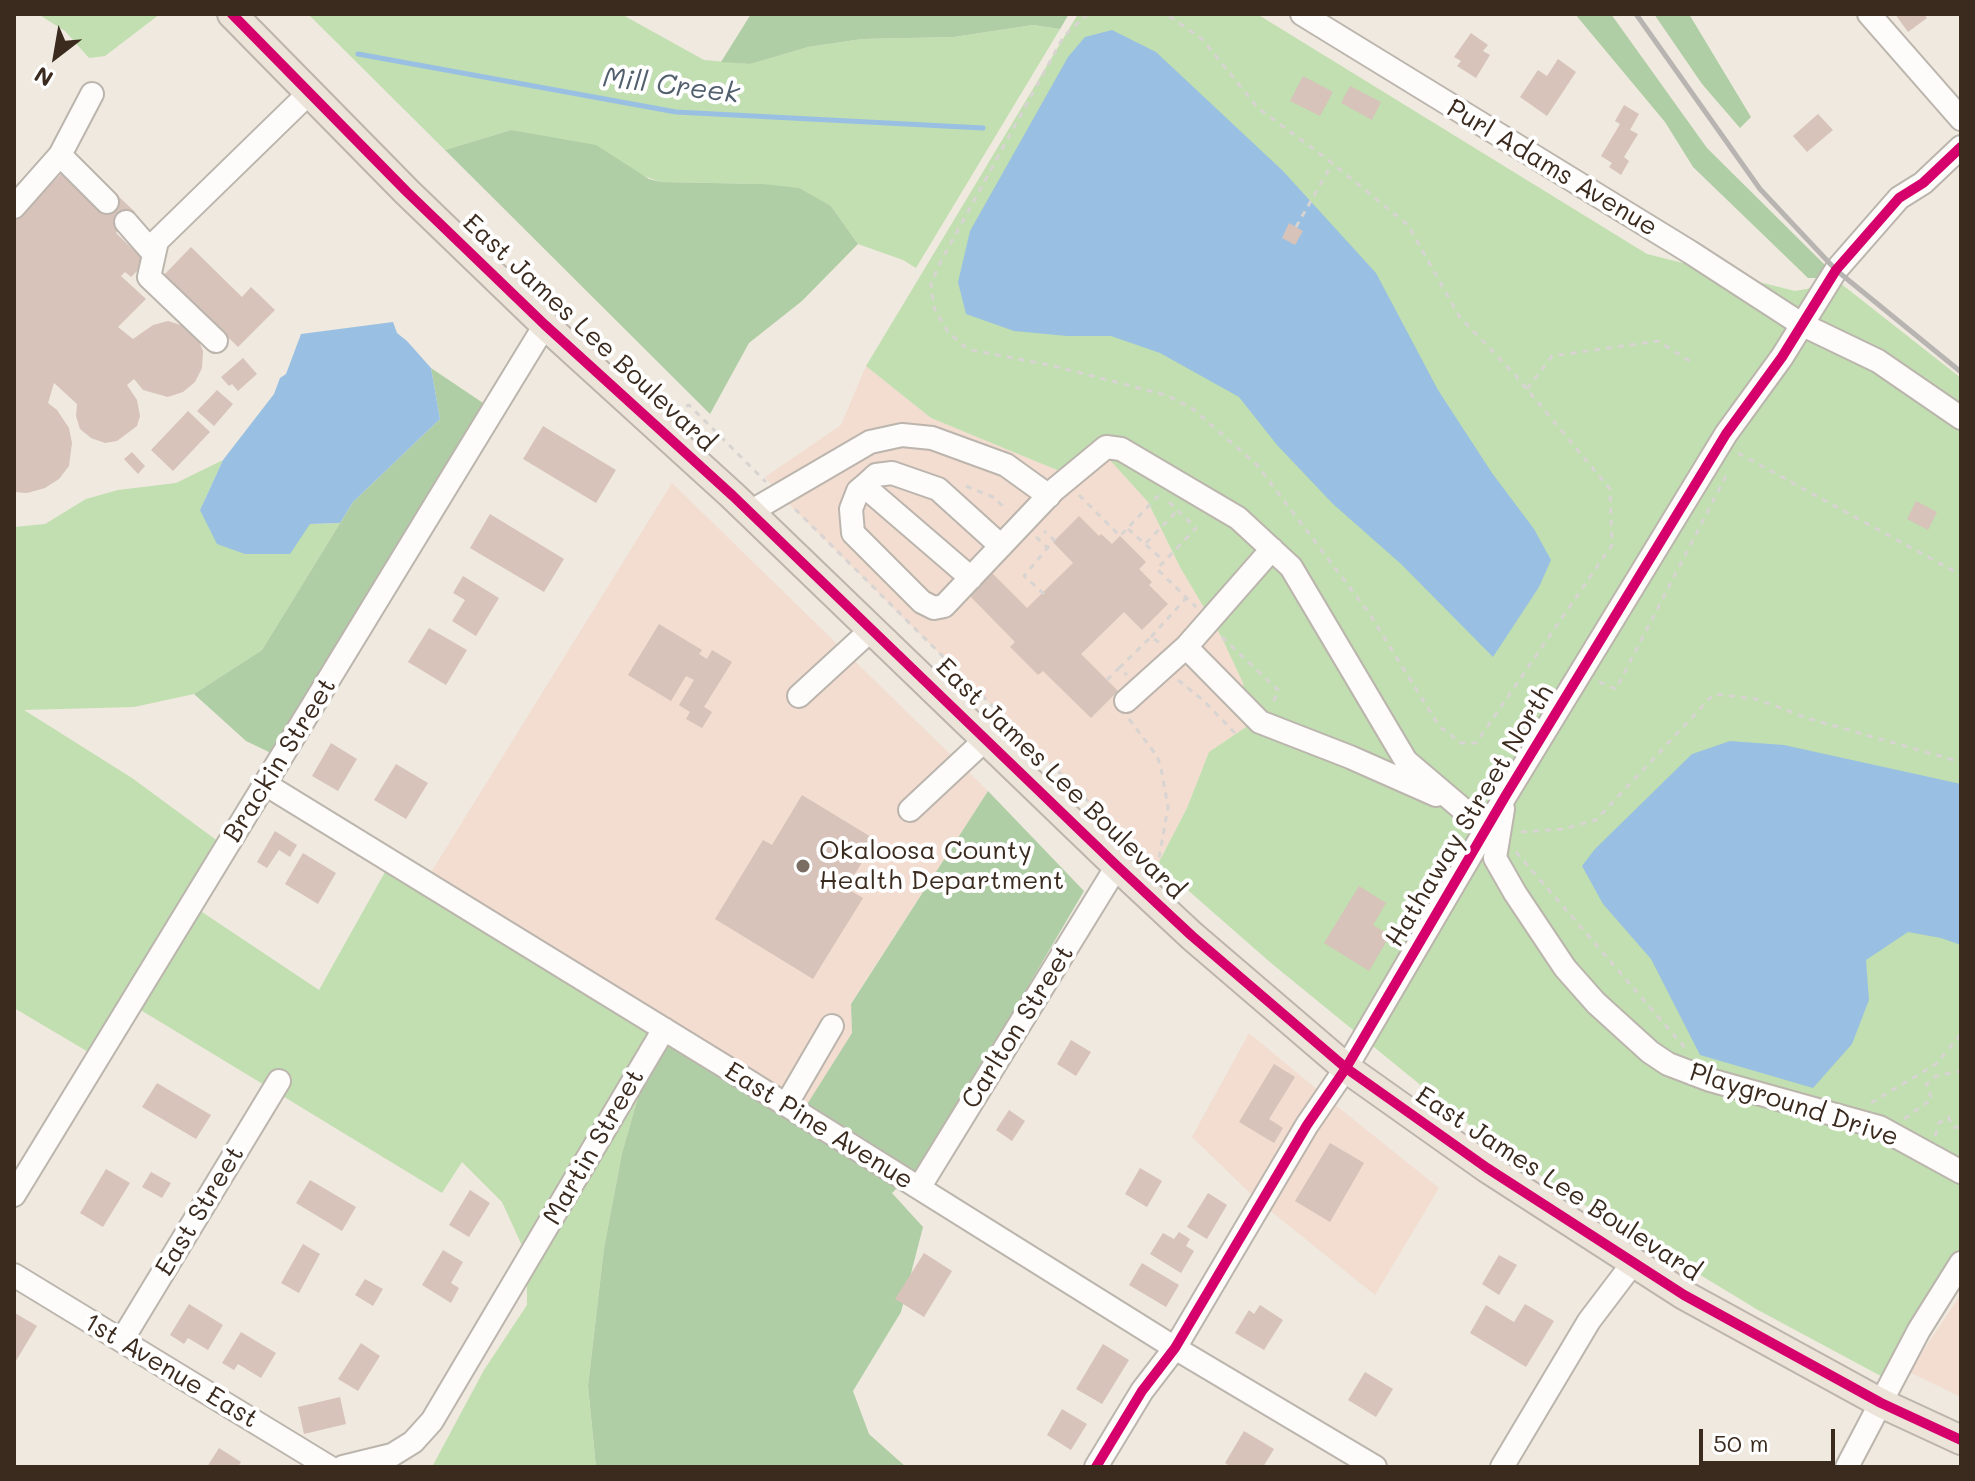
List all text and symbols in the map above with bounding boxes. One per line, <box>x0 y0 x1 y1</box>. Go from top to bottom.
north arrow <box>16 16 96 96</box>
text: N <box>29 60 58 94</box>
water label: Mill Creek <box>601 61 741 111</box>
street label: Purl Adams Avenue <box>1441 93 1663 243</box>
street label: East James Lee Boulevard <box>456 208 722 458</box>
street label: East James Lee Boulevard <box>929 652 1191 906</box>
street label: Brackin Street <box>217 672 343 848</box>
street label: Hathaway Street North <box>1379 679 1561 953</box>
place label: Okaloosa County Health Department <box>819 835 1064 896</box>
marker: Okaloosa County Health Department <box>794 857 812 875</box>
street label: Carlton Street <box>955 940 1081 1114</box>
street label: East Pine Avenue <box>719 1056 919 1196</box>
street label: Playground Drive <box>1686 1056 1902 1154</box>
street label: Martin Street <box>537 1063 651 1231</box>
street label: East James Lee Boulevard <box>1410 1080 1706 1288</box>
street label: East Street <box>149 1140 251 1282</box>
street label: 1st Avenue East <box>78 1307 264 1435</box>
scale bar <box>1703 1413 1839 1463</box>
text: 50 m <box>1713 1427 1769 1458</box>

